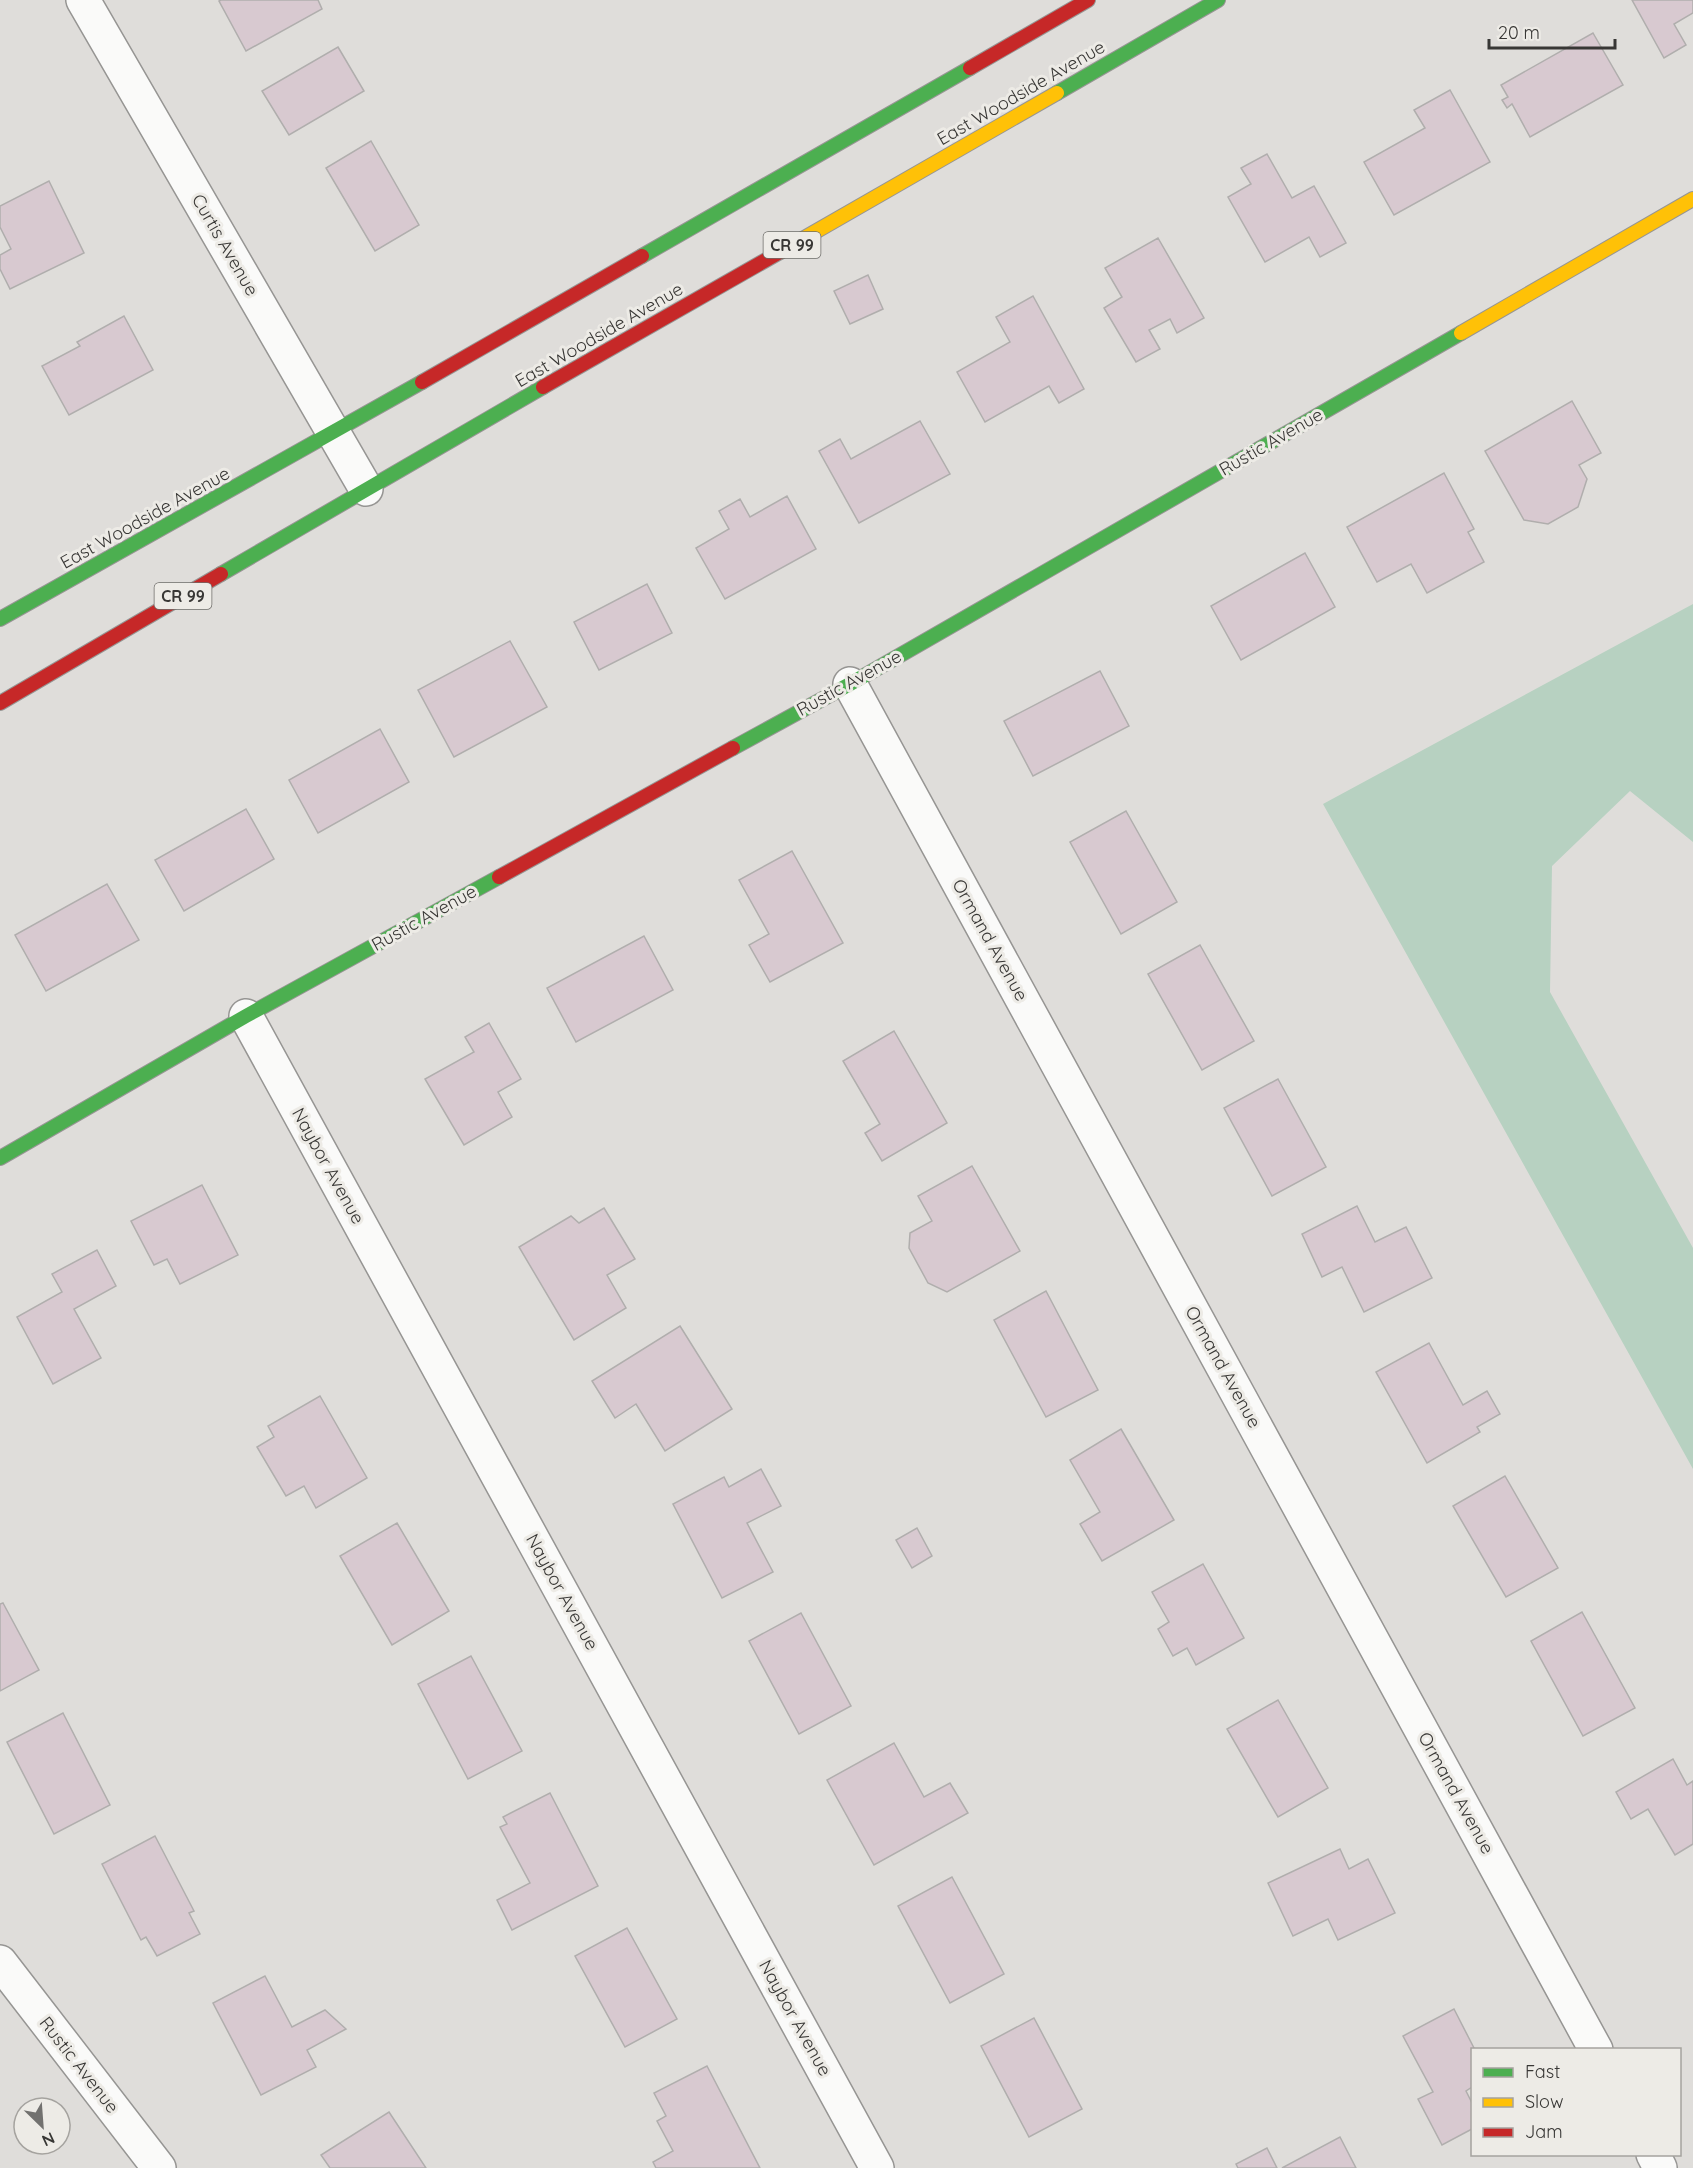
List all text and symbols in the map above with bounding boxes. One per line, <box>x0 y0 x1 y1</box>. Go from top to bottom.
scale bar <box>1489 12 1615 50</box>
text: 20 m <box>1498 21 1540 44</box>
street label: East Woodside Avenue <box>933 35 1109 150</box>
street label: Curtis Avenue <box>187 190 264 300</box>
road number: CR 99 <box>764 232 820 258</box>
street label: East Woodside Avenue <box>511 277 687 392</box>
street label: Rustic Avenue <box>1215 403 1327 481</box>
street label: East Woodside Avenue <box>56 461 234 574</box>
road number: CR 99 <box>154 583 212 609</box>
street label: Rustic Avenue <box>792 644 905 721</box>
street label: Ormand Avenue <box>947 875 1033 1005</box>
street label: Rustic Avenue <box>367 879 480 956</box>
street label: Naybor Avenue <box>287 1104 370 1228</box>
street label: Ormand Avenue <box>1180 1302 1266 1432</box>
street label: Naybor Avenue <box>521 1530 604 1654</box>
street label: Ormand Avenue <box>1413 1728 1499 1858</box>
street label: Naybor Avenue <box>754 1956 837 2080</box>
street label: Rustic Avenue <box>35 2012 124 2118</box>
legend <box>1471 2048 1681 2156</box>
text: Fast <box>1525 2060 1560 2083</box>
text: Slow <box>1525 2090 1563 2113</box>
north arrow <box>12 2096 72 2156</box>
text: Jam <box>1525 2120 1563 2143</box>
text: N <box>39 2128 58 2151</box>

